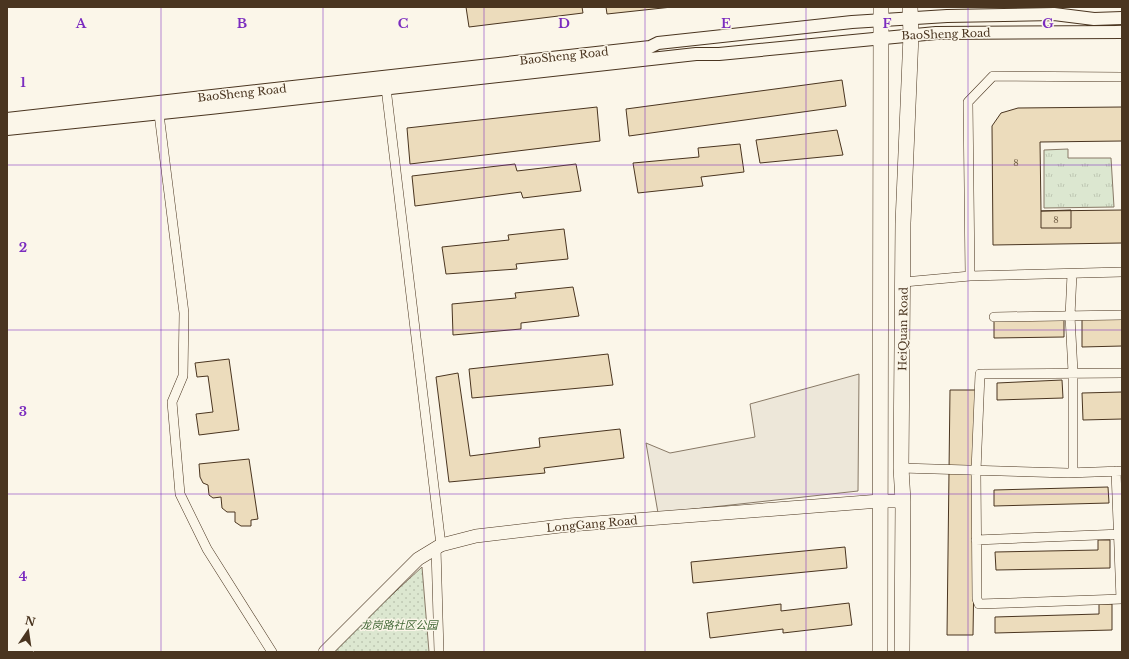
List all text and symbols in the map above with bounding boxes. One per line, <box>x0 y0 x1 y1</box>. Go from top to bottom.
text: A <box>75 15 87 32</box>
text: B <box>237 15 247 32</box>
text: C <box>398 15 409 32</box>
text: D <box>558 15 570 32</box>
text: E <box>721 15 731 32</box>
text: F <box>883 15 892 32</box>
text: G <box>1042 15 1054 32</box>
street label: BaoSheng Road <box>901 25 991 43</box>
street label: BaoSheng Road <box>519 44 610 68</box>
text: 1 <box>20 74 26 91</box>
street label: BaoSheng Road <box>197 81 288 105</box>
house number: 8 <box>1013 157 1019 168</box>
house number: 8 <box>1053 214 1059 225</box>
text: 2 <box>19 239 27 256</box>
street label: HeiQuan Road <box>895 286 911 371</box>
text: 3 <box>19 403 27 420</box>
street label: LongGang Road <box>546 513 639 535</box>
text: 4 <box>19 568 28 585</box>
north arrow <box>8 611 48 651</box>
text: N <box>24 613 38 629</box>
park label: 龙岗路社区公园 <box>361 618 439 632</box>

